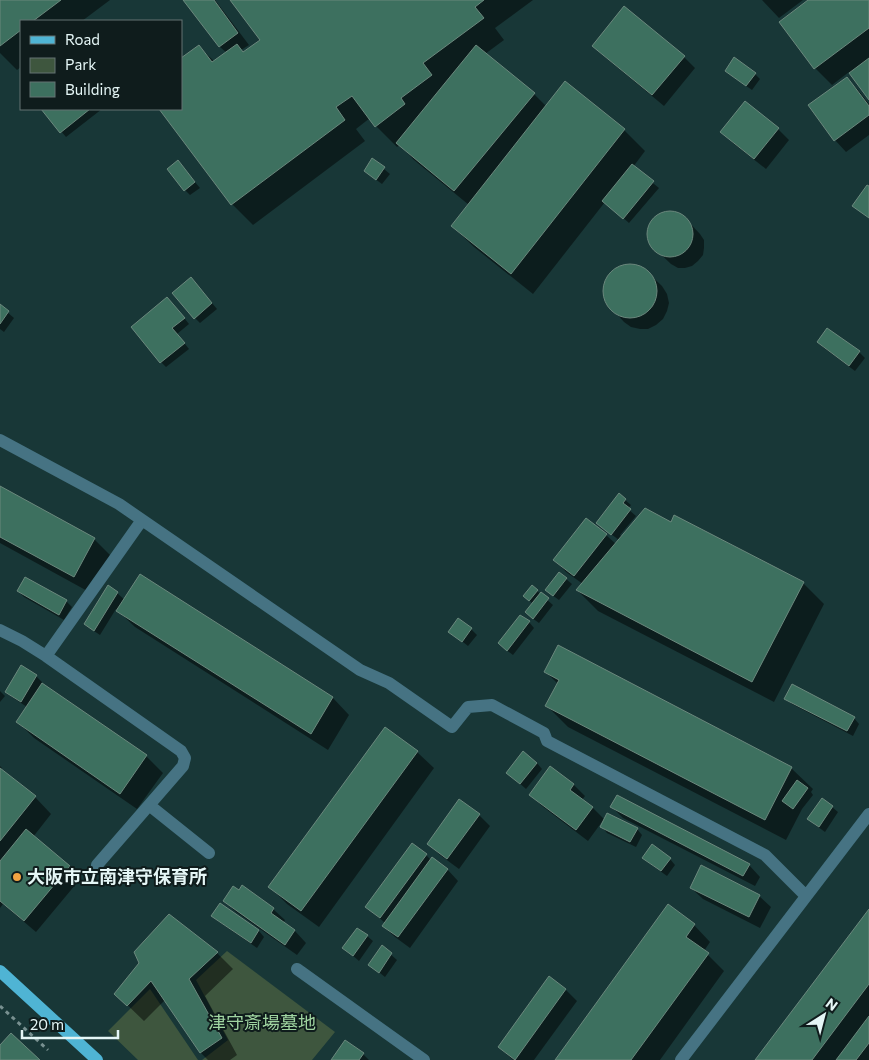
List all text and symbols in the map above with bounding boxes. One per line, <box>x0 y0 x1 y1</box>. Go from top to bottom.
legend <box>20 20 182 110</box>
text: Road <box>65 30 100 48</box>
text: Park <box>65 55 96 73</box>
text: Building <box>65 80 120 98</box>
place label: 大阪市立南津守保育所 <box>27 865 207 887</box>
marker: 大阪市立南津守保育所 <box>11 871 23 883</box>
north arrow <box>799 990 849 1040</box>
text: N <box>823 994 841 1014</box>
scale bar <box>22 1008 119 1040</box>
park label: 津守斎場墓地 <box>208 1011 316 1033</box>
text: 20 m <box>30 1015 64 1033</box>

